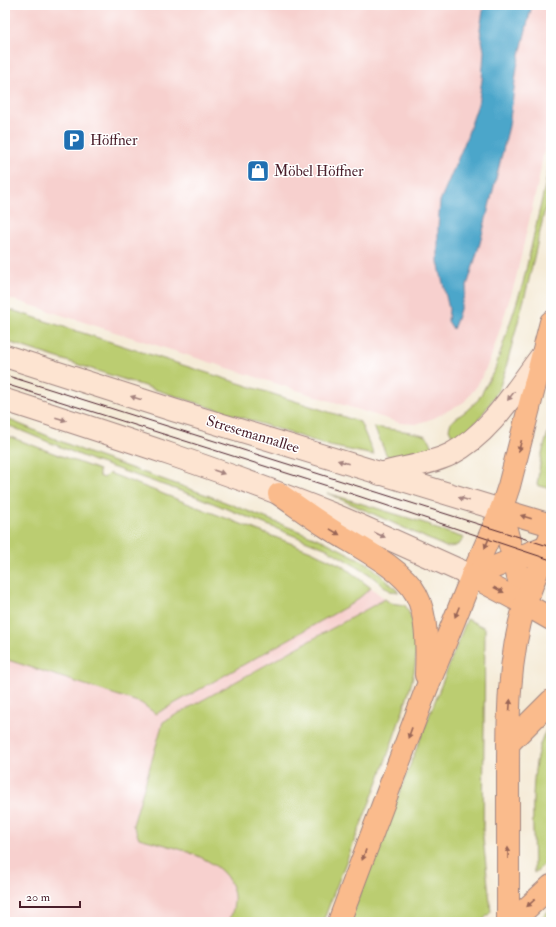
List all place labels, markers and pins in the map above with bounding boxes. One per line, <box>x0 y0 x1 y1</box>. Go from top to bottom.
parking icon: Höffner <box>61 127 87 153</box>
place label: Höffner <box>90 131 138 150</box>
shop icon: Möbel Höffner <box>245 158 271 184</box>
place label: Möbel Höffner <box>274 162 364 181</box>

